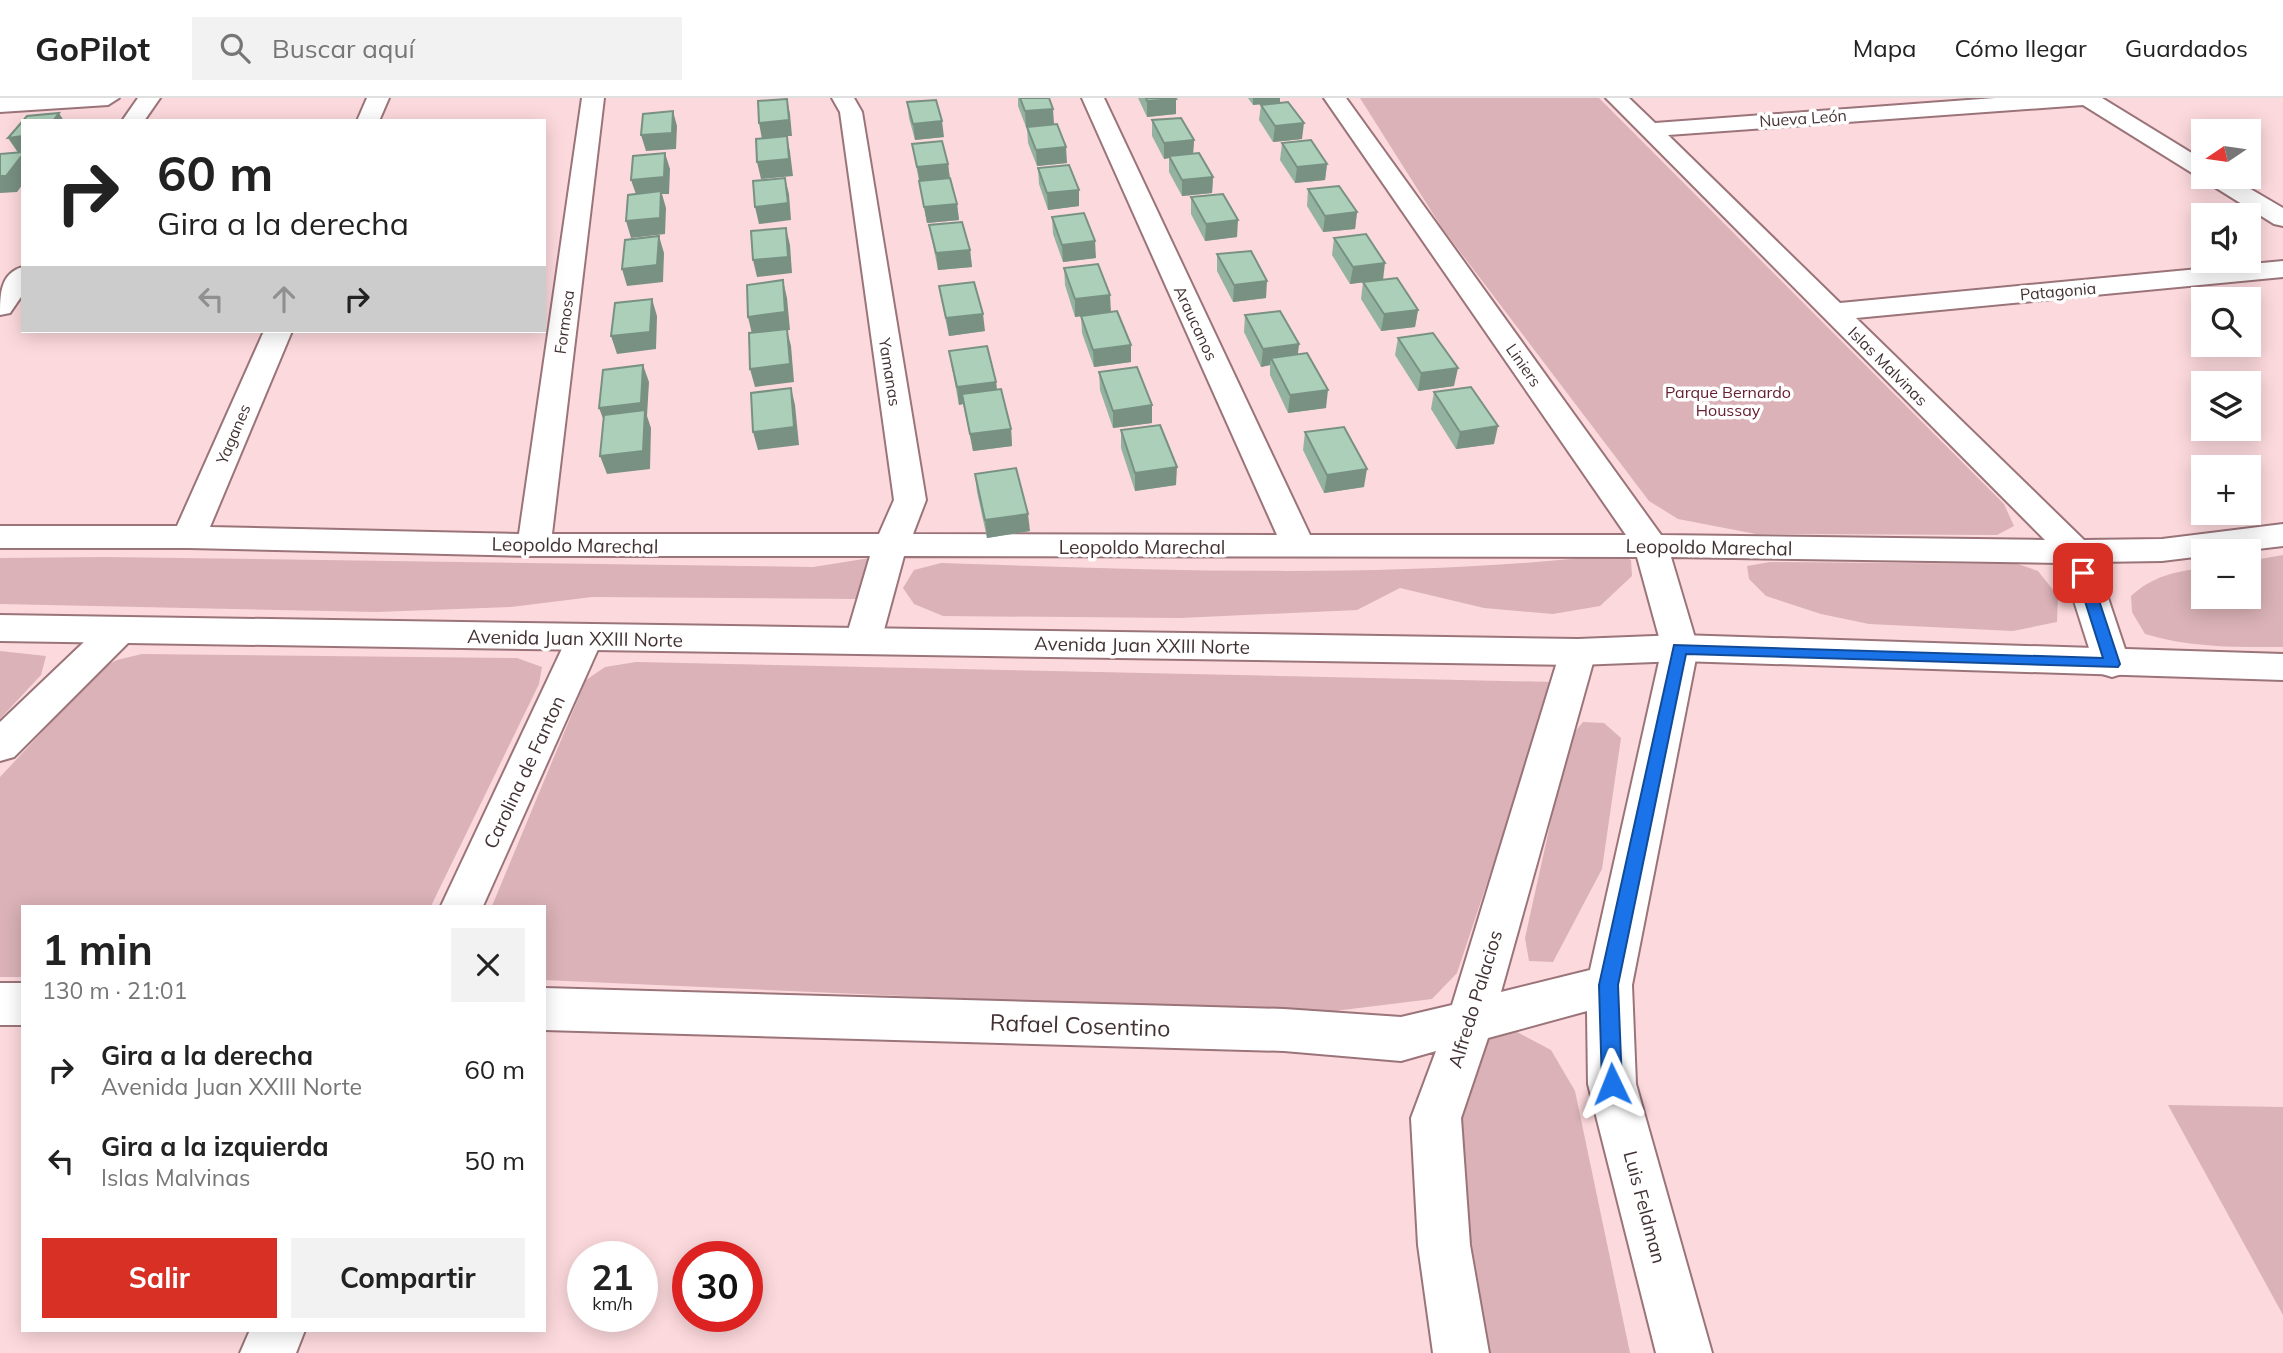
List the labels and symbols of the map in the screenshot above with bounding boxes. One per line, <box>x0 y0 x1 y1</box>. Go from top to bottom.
street label: Nueva León <box>1759 105 1847 131</box>
north arrow <box>2191 119 2261 189</box>
street label: Patagonia <box>2019 278 2097 304</box>
street label: Araucanos <box>1170 282 1222 364</box>
street label: Formosa <box>550 289 578 355</box>
street label: Islas Malvinas <box>1844 322 1932 410</box>
street label: Yamanas <box>875 336 905 408</box>
street label: Liniers <box>1502 340 1546 390</box>
park label: Parque Bernardo Houssay <box>1665 382 1791 420</box>
street label: Yaganes <box>211 401 255 468</box>
street label: Leopoldo Marechal <box>491 532 659 558</box>
street label: Leopoldo Marechal <box>1625 534 1793 560</box>
street label: Leopoldo Marechal <box>1059 535 1225 559</box>
pin <box>2053 543 2113 603</box>
street label: Avenida Juan XXIII Norte <box>467 624 683 652</box>
street label: Avenida Juan XXIII Norte <box>1034 631 1250 659</box>
street label: Carolina de Fanton <box>478 692 570 852</box>
street label: Alfredo Palacios <box>1443 927 1507 1071</box>
street label: Rafael Cosentino <box>989 1007 1171 1043</box>
position arrow <box>1575 1047 1649 1121</box>
street label: Luis Feldman <box>1618 1148 1672 1266</box>
speed limit sign: 30 <box>672 1241 763 1332</box>

